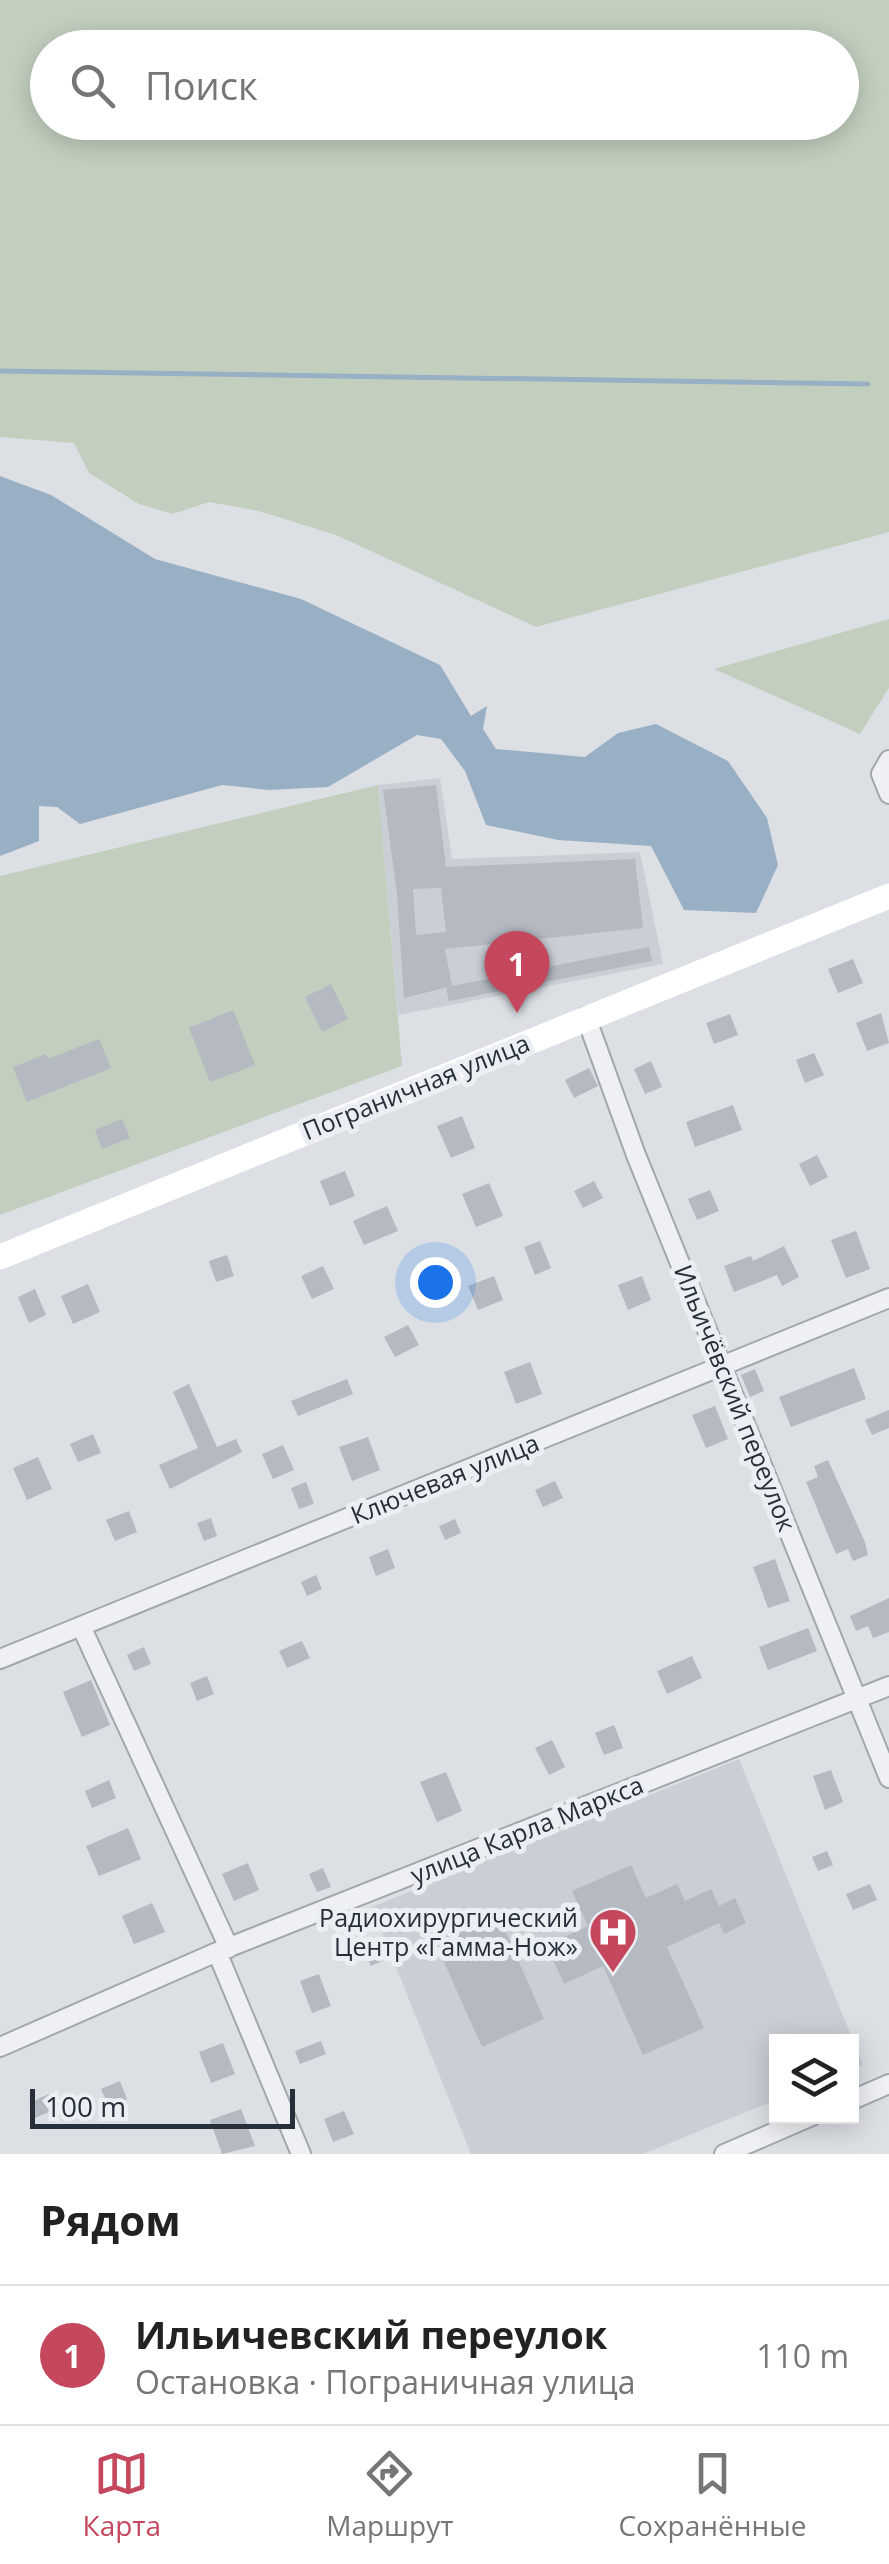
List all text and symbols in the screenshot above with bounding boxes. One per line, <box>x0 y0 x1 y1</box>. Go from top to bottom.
search box <box>30 30 859 140</box>
icon: search <box>65 58 120 113</box>
text: Поиск <box>145 59 258 111</box>
pin: 1 <box>484 930 550 1013</box>
street label: Пограничная улица <box>297 1025 534 1147</box>
your location <box>410 1257 461 1308</box>
street label: Ильичёвский переулок <box>667 1259 805 1536</box>
street label: Ключевая улица <box>345 1425 544 1531</box>
street label: улица Карла Маркса <box>405 1767 648 1891</box>
place label: Радиохирургический Центр «Гамма-Нож» <box>319 1900 578 1963</box>
hospital icon: Радиохирургический Центр «Гамма-Нож» <box>587 1906 639 1974</box>
map controls <box>769 2034 859 2124</box>
button: layers <box>769 2034 859 2124</box>
scale bar <box>30 2084 295 2128</box>
text: 100 m <box>45 2087 126 2125</box>
text: Рядом <box>40 2191 181 2248</box>
text: Ильичевский переулок <box>135 2308 607 2360</box>
text: 1 <box>63 2334 82 2377</box>
text: 110 m <box>756 2334 849 2377</box>
text: Остановка · Пограничная улица <box>135 2360 636 2403</box>
tab: Карта <box>83 2446 161 2544</box>
tab: Маршрут <box>326 2446 453 2544</box>
tab: Сохранённые <box>618 2446 806 2544</box>

